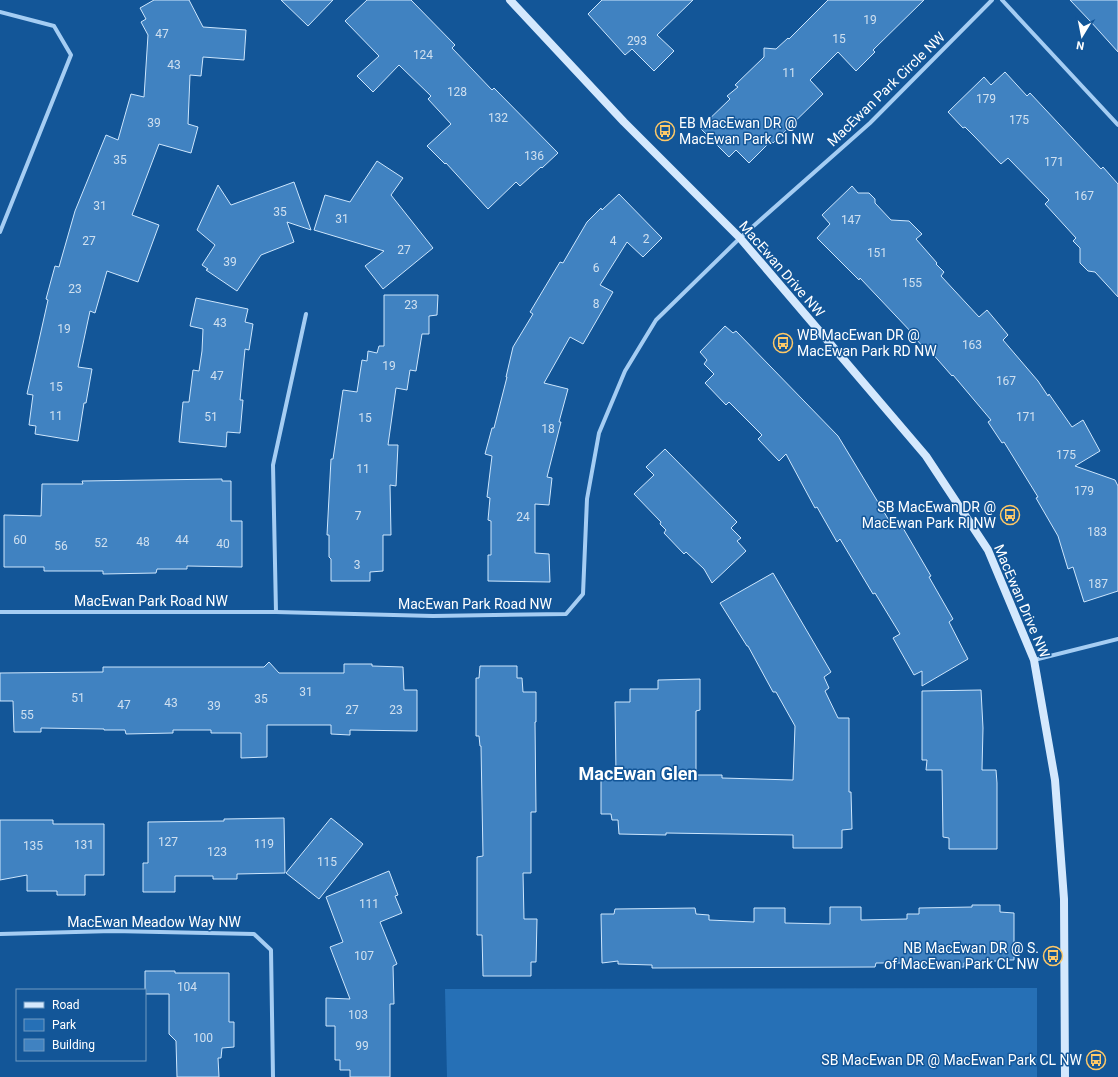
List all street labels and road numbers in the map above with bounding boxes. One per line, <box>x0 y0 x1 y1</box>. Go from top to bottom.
street label: MacEwan Park Circle NW <box>824 28 948 149</box>
street label: MacEwan Drive NW <box>736 218 828 321</box>
street label: MacEwan Drive NW <box>991 542 1053 661</box>
street label: MacEwan Park Road NW <box>74 593 229 609</box>
street label: MacEwan Park Road NW <box>398 596 553 612</box>
street label: MacEwan Meadow Way NW <box>67 914 241 930</box>

